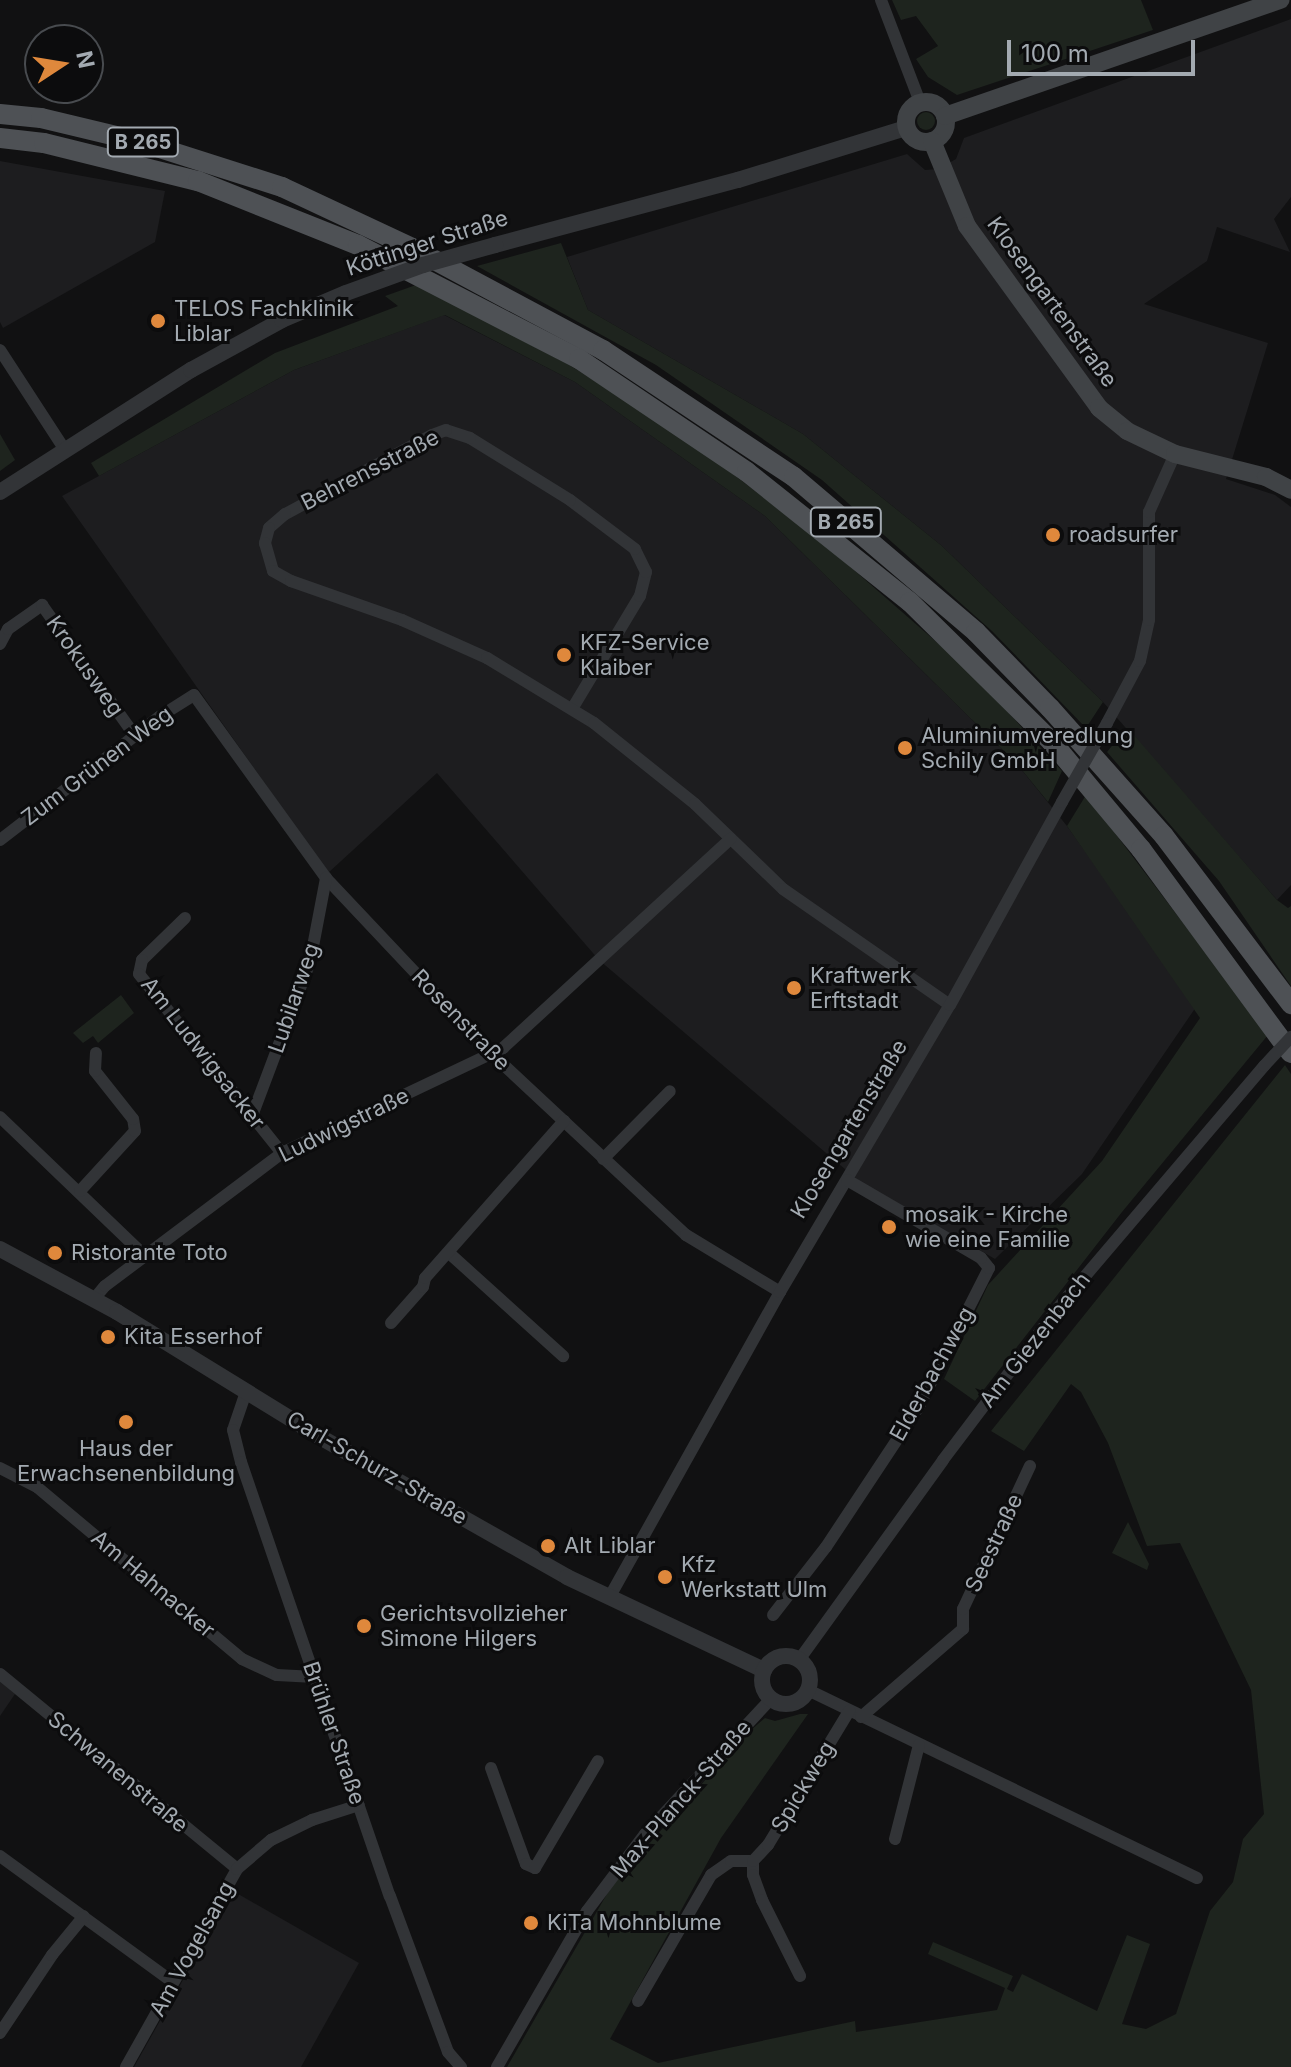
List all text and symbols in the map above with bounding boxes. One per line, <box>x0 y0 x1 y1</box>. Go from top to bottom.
north arrow <box>24 24 104 104</box>
scale bar <box>1011 24 1199 74</box>
text: 100 m <box>1021 39 1089 68</box>
text: N <box>71 49 100 70</box>
road number: B 265 <box>105 126 181 158</box>
street label: Köttinger Straße <box>343 204 511 282</box>
street label: Klosengartenstraße <box>981 212 1123 392</box>
place label: TELOS Fachklinik Liblar <box>174 295 354 346</box>
marker: TELOS Fachklinik Liblar <box>149 312 167 330</box>
street label: Behrensstraße <box>297 424 443 516</box>
road number: B 265 <box>808 506 884 538</box>
place label: roadsurfer <box>1069 522 1178 548</box>
marker: roadsurfer <box>1044 526 1062 544</box>
street label: Krokusweg <box>41 611 129 721</box>
place label: KFZ-Service Klaiber <box>580 629 710 680</box>
marker: KFZ-Service Klaiber <box>555 646 573 664</box>
street label: Zum Grünen Weg <box>16 701 178 831</box>
place label: Aluminiumveredlung Schily GmbH <box>921 722 1133 774</box>
marker: Aluminiumveredlung Schily GmbH <box>896 739 914 757</box>
street label: Lubilarweg <box>263 940 325 1056</box>
place label: Kraftwerk Erftstadt <box>810 962 911 1014</box>
street label: Rosenstraße <box>406 964 516 1076</box>
street label: Am Ludwigsacker <box>135 972 271 1134</box>
marker: Kraftwerk Erftstadt <box>785 979 803 997</box>
street label: Klosengartenstraße <box>785 1035 913 1223</box>
street label: Ludwigstraße <box>275 1082 413 1168</box>
place label: mosaik - Kirche wie eine Familie <box>905 1201 1070 1252</box>
marker: mosaik - Kirche wie eine Familie <box>880 1218 898 1236</box>
place label: Ristorante Toto <box>71 1240 228 1266</box>
marker: Ristorante Toto <box>46 1244 64 1262</box>
street label: Am Giezenbach <box>974 1267 1096 1413</box>
street label: Elderbachweg <box>884 1302 980 1446</box>
place label: Kita Esserhof <box>124 1324 263 1350</box>
marker: Kita Esserhof <box>99 1328 117 1346</box>
street label: Carl-Schurz-Straße <box>282 1406 472 1530</box>
marker: Haus der Erwachsenenbildung <box>117 1413 135 1431</box>
place label: Haus der Erwachsenenbildung <box>17 1435 235 1486</box>
street label: Seestraße <box>960 1490 1028 1596</box>
street label: Am Hahnacker <box>86 1525 220 1643</box>
place label: Alt Liblar <box>564 1533 655 1559</box>
marker: Alt Liblar <box>539 1537 557 1555</box>
place label: Kfz Werkstatt Ulm <box>681 1551 827 1602</box>
marker: Kfz Werkstatt Ulm <box>656 1568 674 1586</box>
place label: Gerichtsvollzieher Simone Hilgers <box>380 1600 568 1652</box>
marker: Gerichtsvollzieher Simone Hilgers <box>355 1617 373 1635</box>
street label: Brühler Straße <box>297 1658 371 1808</box>
street label: Schwanenstraße <box>43 1706 193 1838</box>
street label: Max-Planck-Straße <box>605 1715 757 1883</box>
street label: Spickweg <box>766 1737 840 1837</box>
street label: Am Vogelsang <box>144 1877 240 2021</box>
place label: KiTa Mohnblume <box>547 1910 722 1936</box>
marker: KiTa Mohnblume <box>522 1914 540 1932</box>

